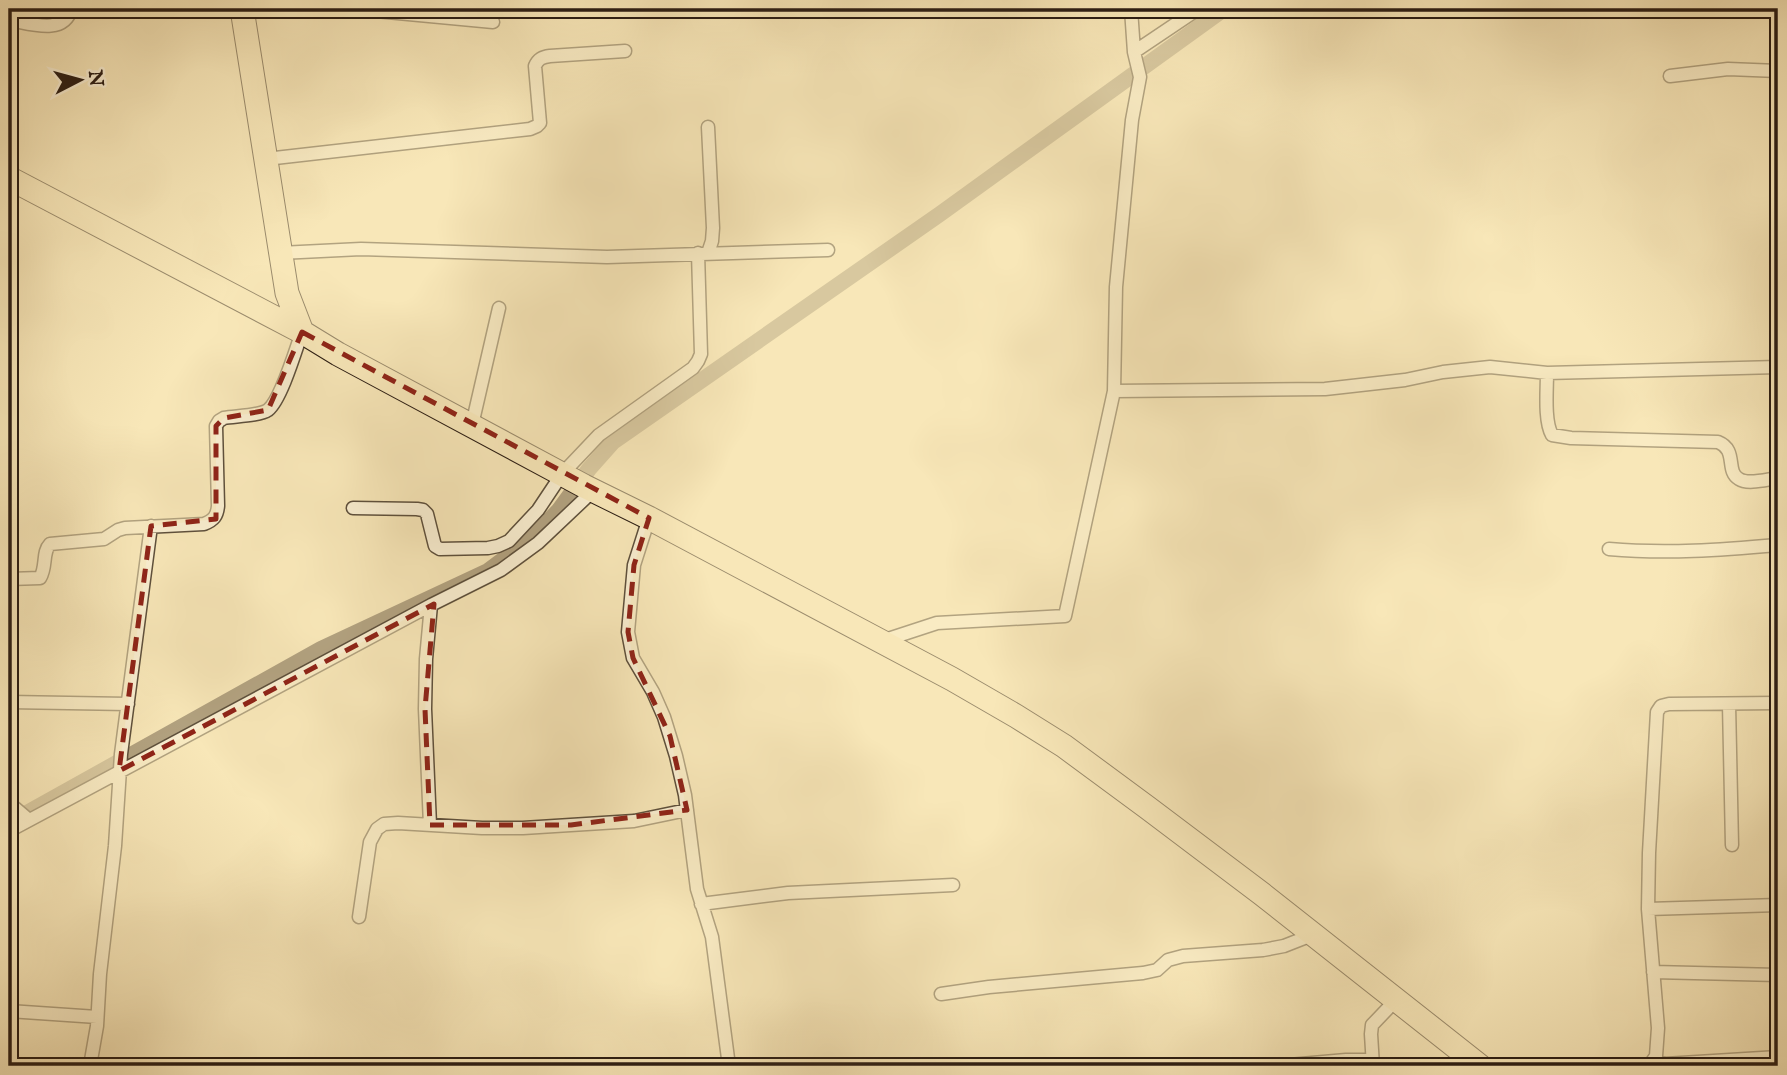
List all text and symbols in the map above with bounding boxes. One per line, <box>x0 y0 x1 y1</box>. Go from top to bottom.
north arrow <box>46 46 116 116</box>
text: N <box>82 68 108 88</box>

